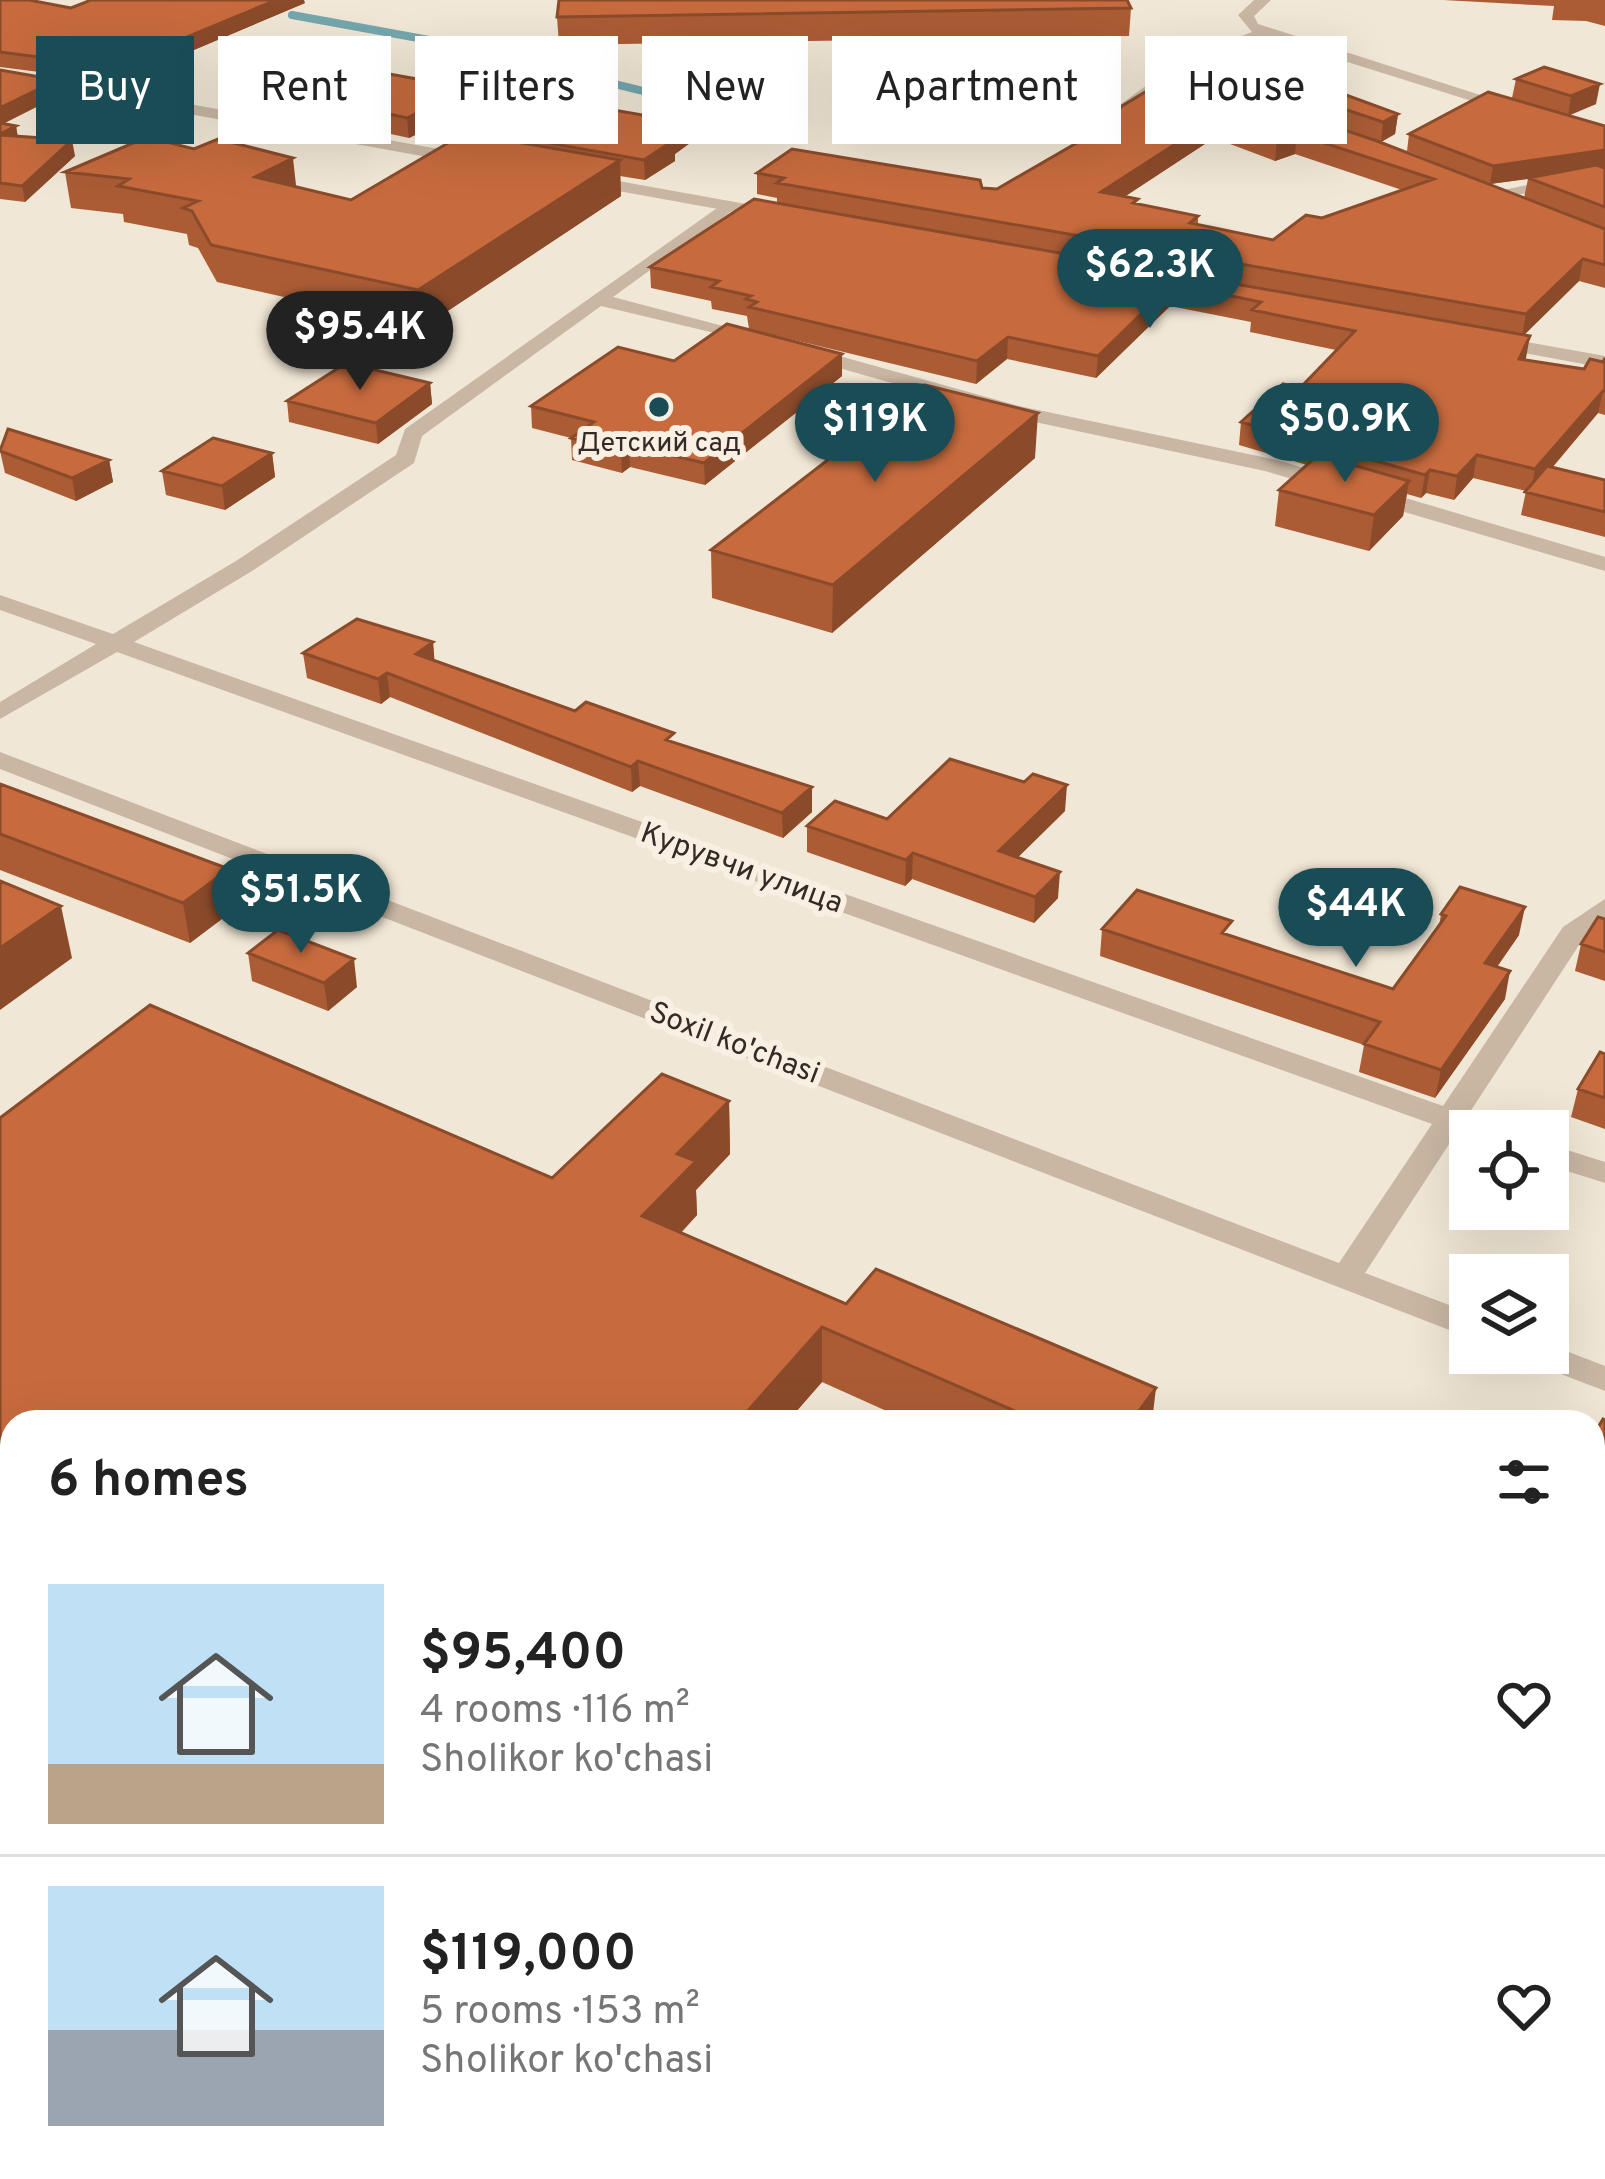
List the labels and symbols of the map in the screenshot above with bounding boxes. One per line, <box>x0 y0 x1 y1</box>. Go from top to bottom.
pin: $62.3K <box>1052 229 1248 331</box>
pin: $95.4K <box>262 291 458 393</box>
pin: $119K <box>791 383 959 485</box>
pin: $50.9K <box>1247 383 1443 485</box>
marker: Детский сад <box>646 394 672 420</box>
place label: Детский сад <box>577 427 741 461</box>
street label: Курувчи улица <box>635 816 847 923</box>
pin: $51.5K <box>203 854 399 956</box>
pin: $44K <box>1285 868 1427 970</box>
street label: Soxil ko'chasi <box>644 995 824 1094</box>

